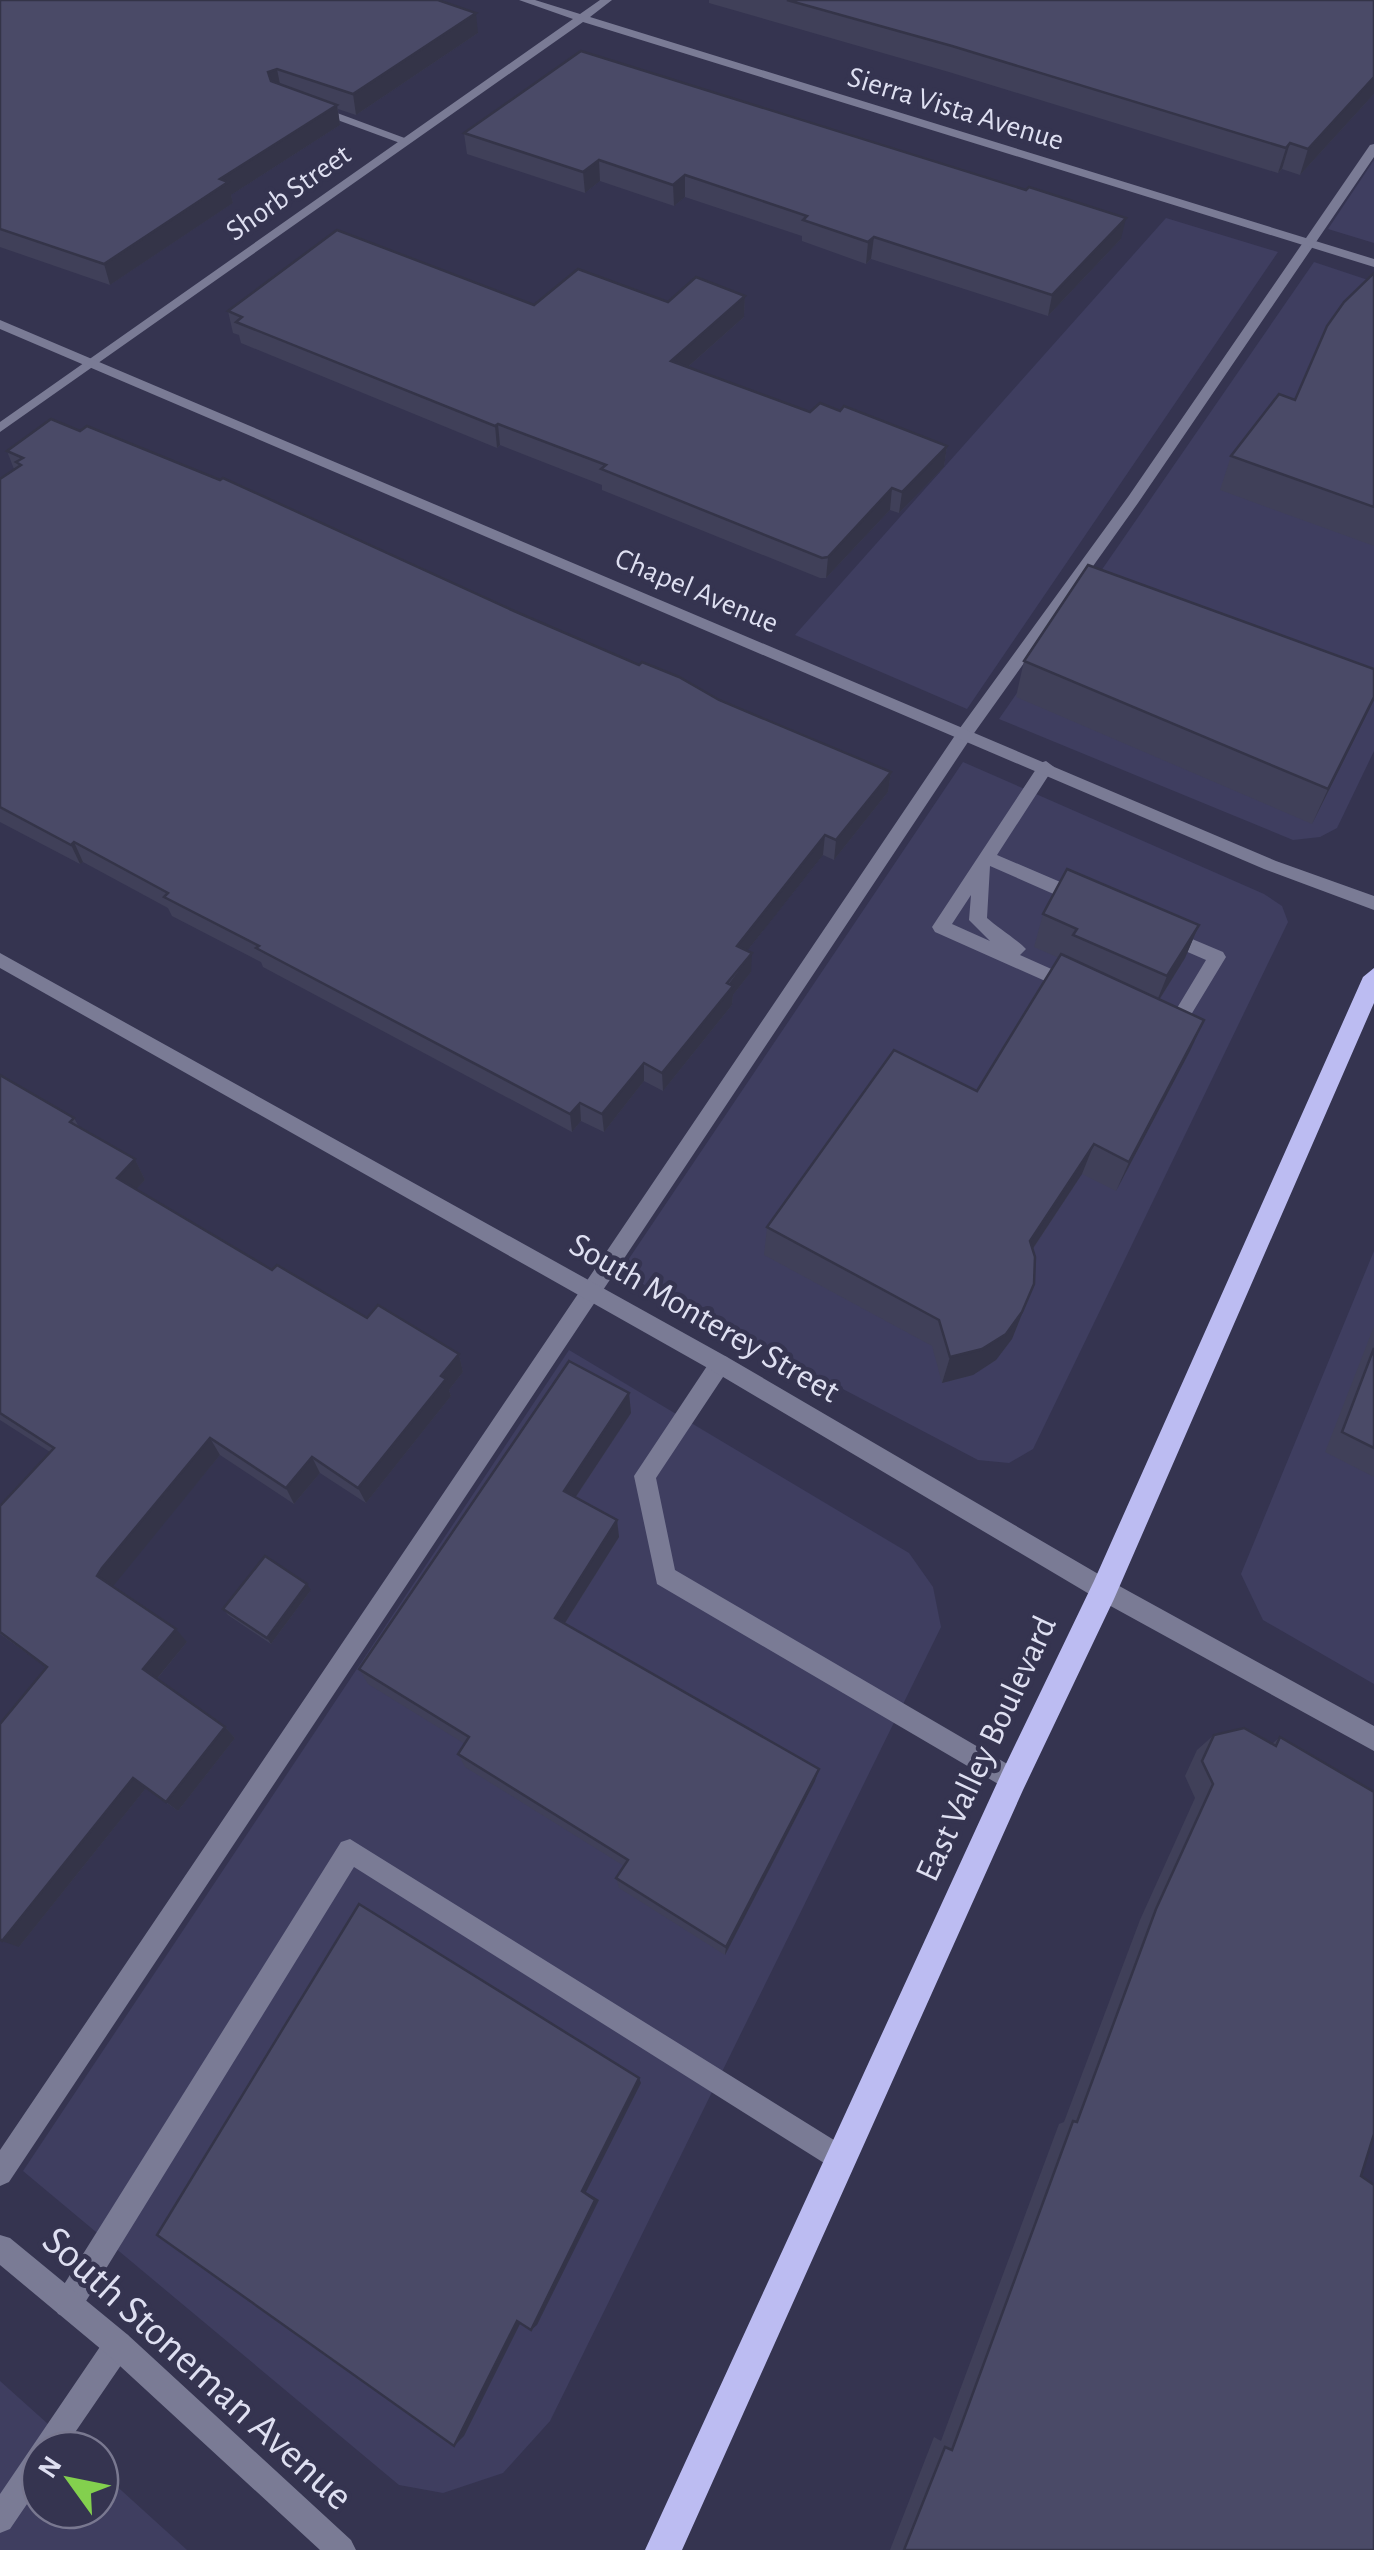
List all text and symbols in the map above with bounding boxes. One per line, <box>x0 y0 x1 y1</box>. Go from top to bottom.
street label: Sierra Vista Avenue <box>844 62 1067 156</box>
street label: Shorb Street <box>221 139 357 247</box>
street label: Chapel Avenue <box>611 543 783 639</box>
street label: South Monterey Street <box>563 1227 845 1410</box>
street label: East Valley Boulevard <box>910 1611 1063 1887</box>
street label: South Stoneman Avenue <box>35 2219 361 2518</box>
north arrow <box>20 2430 120 2530</box>
text: N <box>34 2452 68 2483</box>

